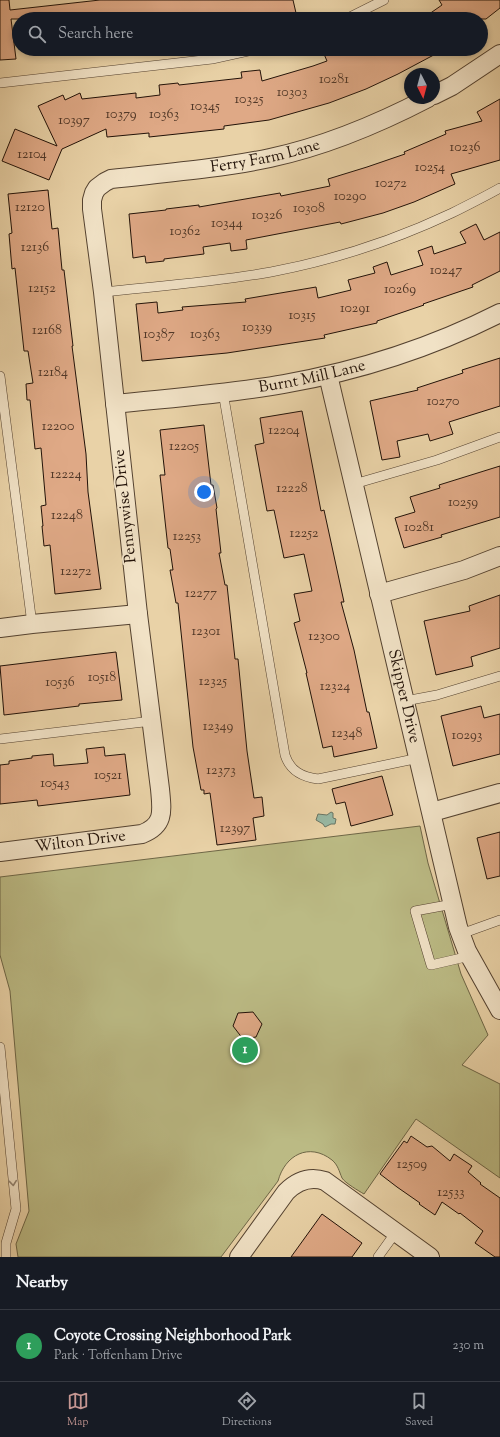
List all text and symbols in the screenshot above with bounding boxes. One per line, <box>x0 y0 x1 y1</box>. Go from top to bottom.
search box <box>12 12 488 56</box>
icon: search <box>26 23 48 45</box>
text: Search here <box>58 24 133 45</box>
north arrow <box>404 68 440 104</box>
house number: 10281 <box>319 70 349 90</box>
house number: 10303 <box>277 83 308 103</box>
house number: 10325 <box>234 90 264 110</box>
house number: 10345 <box>190 97 220 117</box>
house number: 10379 <box>105 105 137 125</box>
house number: 10363 <box>149 105 179 125</box>
house number: 10397 <box>58 111 90 131</box>
street label: Ferry Farm Lane <box>209 134 323 179</box>
house number: 10236 <box>450 138 480 158</box>
house number: 12104 <box>17 145 47 165</box>
house number: 10254 <box>415 158 445 178</box>
house number: 10272 <box>375 174 407 194</box>
house number: 10290 <box>334 187 366 207</box>
house number: 12120 <box>15 198 45 218</box>
house number: 10308 <box>293 199 325 219</box>
house number: 10326 <box>251 206 283 226</box>
house number: 10344 <box>211 214 243 234</box>
house number: 10362 <box>170 222 201 242</box>
house number: 12136 <box>21 238 49 258</box>
house number: 10247 <box>430 261 462 281</box>
house number: 12152 <box>28 279 56 299</box>
house number: 10269 <box>384 280 416 300</box>
house number: 10291 <box>340 299 370 319</box>
house number: 10315 <box>288 306 316 326</box>
house number: 10339 <box>242 318 272 338</box>
house number: 12168 <box>32 321 62 341</box>
house number: 10387 <box>143 325 175 345</box>
house number: 10363 <box>190 325 220 345</box>
street label: Burnt Mill Lane <box>257 354 368 400</box>
house number: 12184 <box>38 363 68 383</box>
house number: 10270 <box>427 392 459 412</box>
house number: 12200 <box>42 417 74 437</box>
house number: 12204 <box>268 421 300 441</box>
house number: 12205 <box>169 437 199 457</box>
street label: Pennywise Drive <box>109 448 143 564</box>
house number: 12224 <box>50 465 82 485</box>
house number: 12228 <box>276 479 308 499</box>
your location <box>194 482 214 502</box>
house number: 10259 <box>448 493 478 513</box>
house number: 12248 <box>51 506 83 526</box>
house number: 10281 <box>404 518 434 538</box>
house number: 12252 <box>289 524 319 544</box>
house number: 12253 <box>173 527 201 547</box>
house number: 12272 <box>60 562 92 582</box>
house number: 12277 <box>185 584 217 604</box>
house number: 12301 <box>192 622 221 642</box>
house number: 12300 <box>308 627 340 647</box>
street label: Skipper Drive <box>381 647 426 746</box>
house number: 10518 <box>88 668 116 688</box>
house number: 12325 <box>199 672 227 692</box>
house number: 10536 <box>45 673 75 693</box>
house number: 12324 <box>320 677 350 697</box>
house number: 12349 <box>203 717 234 737</box>
house number: 12348 <box>331 724 363 744</box>
house number: 10293 <box>452 726 483 746</box>
house number: 12373 <box>206 761 236 781</box>
house number: 10521 <box>94 766 122 786</box>
house number: 10543 <box>40 774 70 794</box>
house number: 12397 <box>220 819 250 839</box>
street label: Wilton Drive <box>34 825 127 859</box>
pin: 1 <box>232 1035 258 1065</box>
house number: 12509 <box>397 1155 427 1175</box>
one-way arrow <box>8 1180 17 1186</box>
house number: 12533 <box>437 1183 465 1203</box>
text: Nearby <box>16 1271 68 1295</box>
text: Coyote Crossing Neighborhood Park <box>54 1326 291 1347</box>
text: 1 <box>27 1337 31 1355</box>
text: 230 m <box>452 1337 484 1355</box>
text: Park · Toffenham Drive <box>54 1347 183 1365</box>
tab: Map <box>67 1390 89 1430</box>
tab: Directions <box>222 1390 272 1430</box>
tab: Saved <box>405 1390 433 1430</box>

